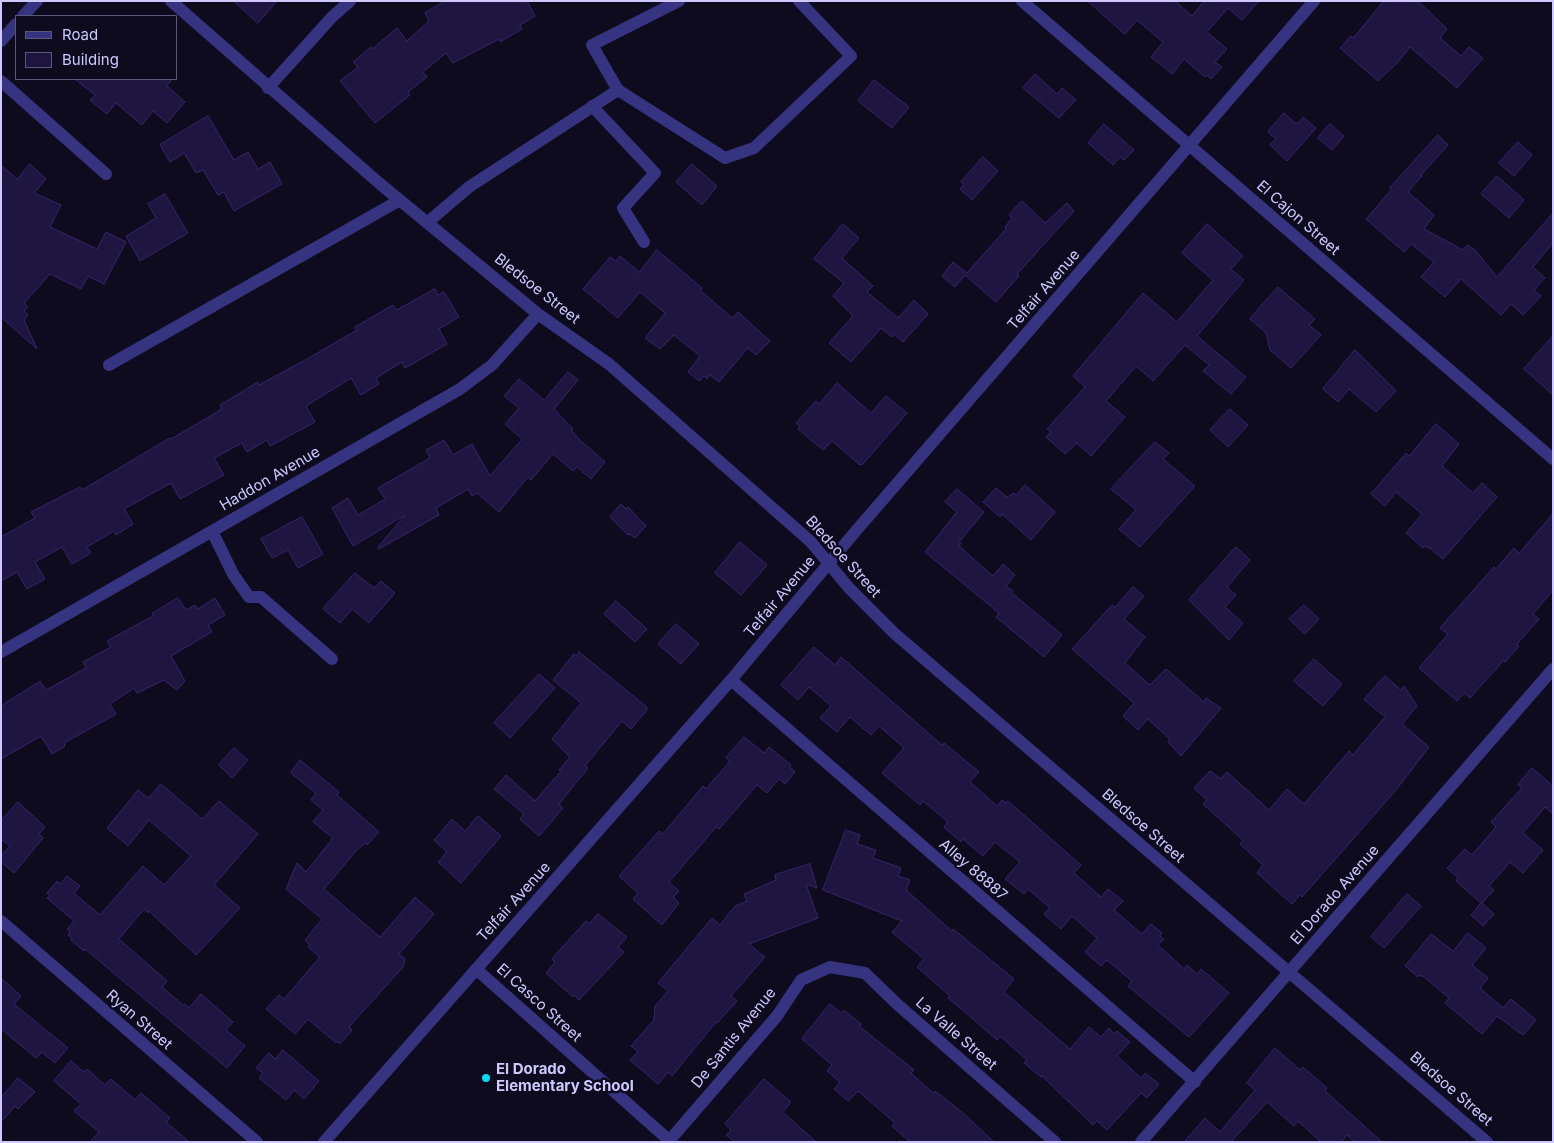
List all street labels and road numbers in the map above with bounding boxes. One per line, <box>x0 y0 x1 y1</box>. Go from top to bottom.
street label: El Cajon Street <box>1253 177 1343 259</box>
street label: Telfair Avenue <box>1004 246 1084 334</box>
street label: Bledsoe Street <box>491 250 583 328</box>
street label: Haddon Avenue <box>217 443 323 515</box>
street label: Bledsoe Street <box>802 512 884 602</box>
street label: Telfair Avenue <box>741 553 819 641</box>
street label: Bledsoe Street <box>1098 785 1188 867</box>
street label: Alley 88887 <box>935 836 1011 904</box>
street label: El Dorado Avenue <box>1287 842 1383 948</box>
street label: Telfair Avenue <box>474 859 554 945</box>
street label: El Casco Street <box>493 960 585 1046</box>
street label: De Santis Avenue <box>688 984 780 1092</box>
street label: Ryan Street <box>102 986 176 1054</box>
street label: La Valle Street <box>912 994 1000 1074</box>
street label: Bledsoe Street <box>1406 1048 1496 1130</box>

